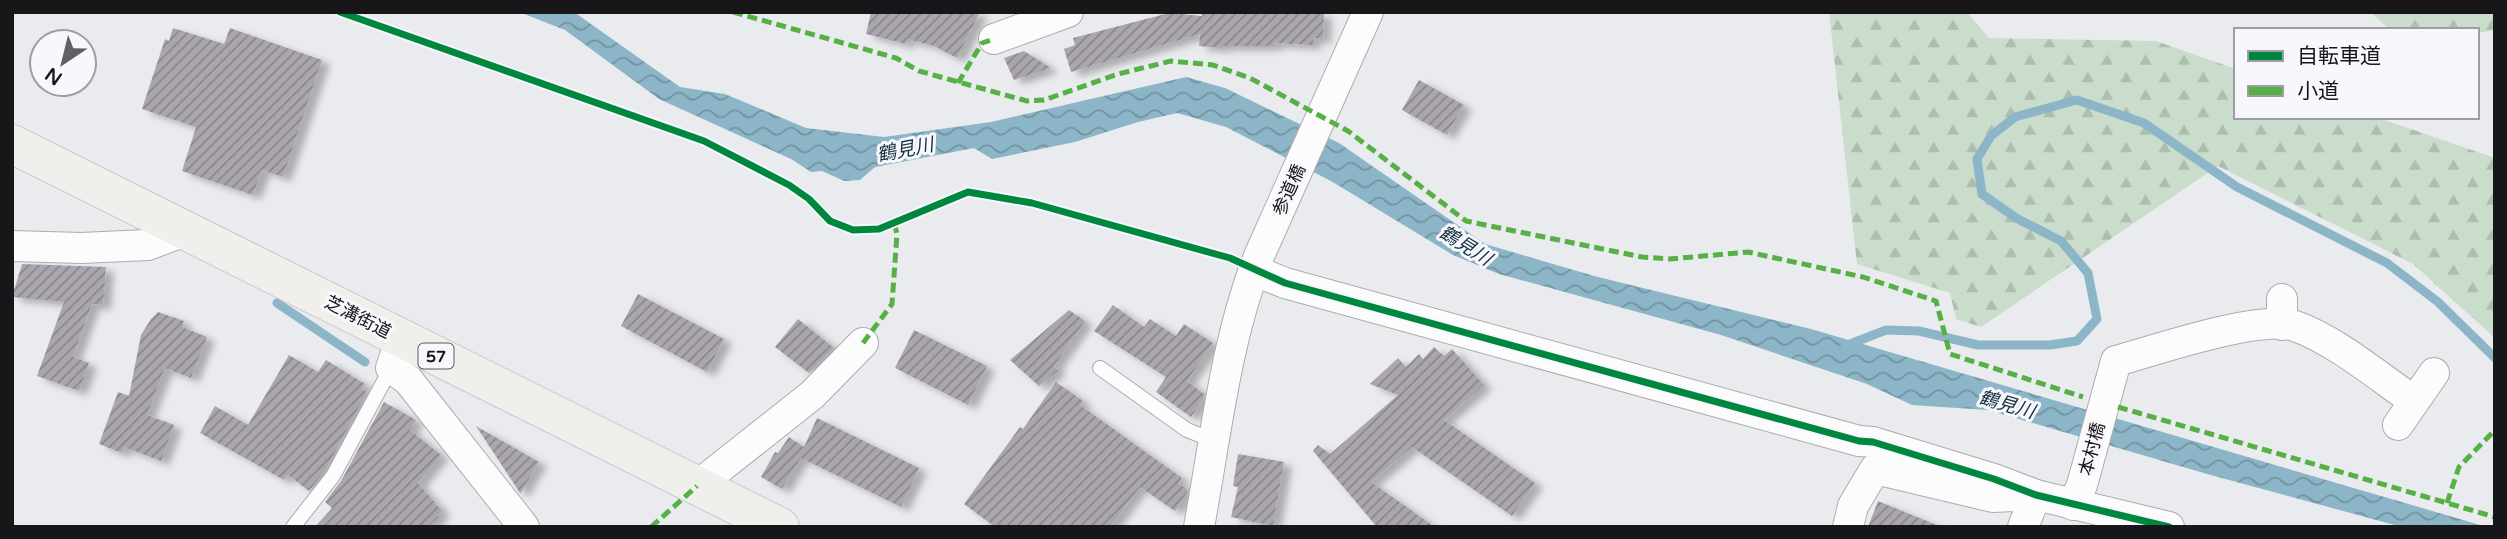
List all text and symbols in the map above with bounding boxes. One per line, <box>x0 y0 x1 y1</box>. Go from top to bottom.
north arrow <box>28 28 98 98</box>
legend <box>2234 28 2479 119</box>
text: 自転車道 <box>2297 44 2381 69</box>
text: N <box>41 63 66 89</box>
text: 小道 <box>2297 79 2339 104</box>
water label: 鶴見川 <box>875 133 937 166</box>
street label: 参道橋 <box>1268 161 1310 219</box>
water label: 鶴見川 <box>1435 221 1497 271</box>
street label: 芝溝街道 <box>321 291 395 343</box>
road number: 57 <box>418 344 453 368</box>
water label: 鶴見川 <box>1976 387 2039 424</box>
street label: 本村橋 <box>2074 420 2110 478</box>

